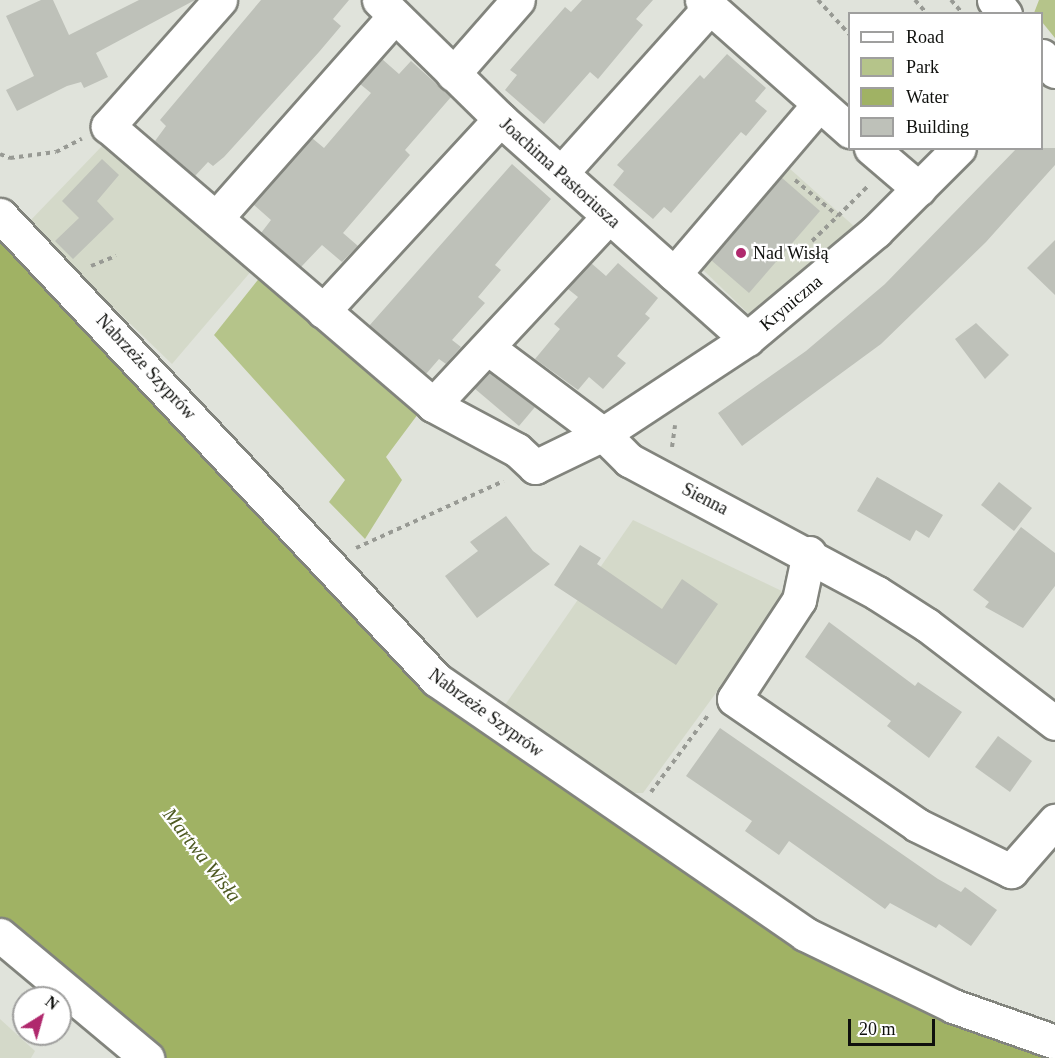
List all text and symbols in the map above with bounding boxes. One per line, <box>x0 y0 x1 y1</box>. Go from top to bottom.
legend <box>848 12 1043 150</box>
text: Road <box>906 27 944 47</box>
text: Park <box>906 57 939 77</box>
text: Water <box>906 87 949 107</box>
street label: Joachima Pastoriusza <box>495 113 625 233</box>
text: Building <box>906 117 969 137</box>
place label: Nad Wisłą <box>753 242 829 264</box>
marker: Nad Wisłą <box>734 246 748 260</box>
street label: Kryniczna <box>755 271 827 335</box>
street label: Nabrzeże Szyprów <box>92 310 200 424</box>
street label: Sienna <box>678 478 732 520</box>
street label: Nabrzeże Szyprów <box>424 664 548 762</box>
water label: Martwa Wisła <box>158 803 246 907</box>
north arrow <box>12 986 72 1046</box>
text: N <box>42 993 62 1013</box>
scale bar <box>851 1007 938 1045</box>
text: 20 m <box>859 1019 896 1039</box>

